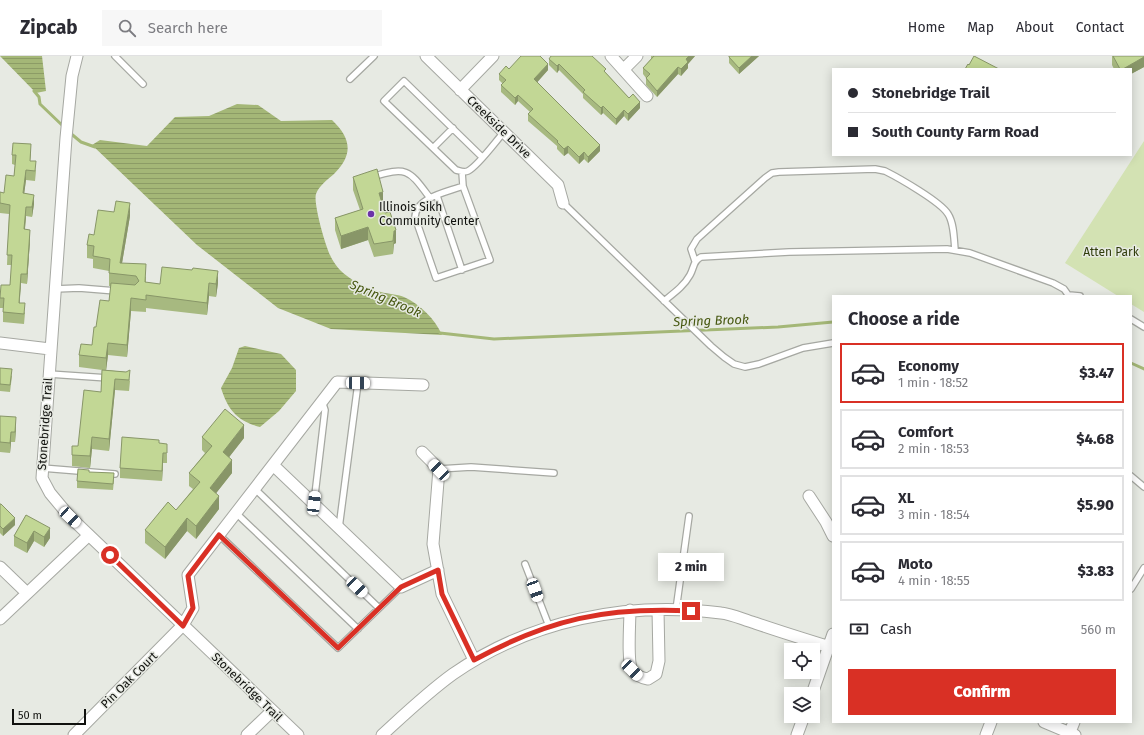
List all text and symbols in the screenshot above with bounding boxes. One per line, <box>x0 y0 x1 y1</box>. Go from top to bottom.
search box <box>102 10 382 46</box>
text: Zipcab <box>20 16 78 39</box>
icon: search <box>116 17 138 39</box>
text: Search here <box>148 19 228 37</box>
text: Home <box>908 19 945 36</box>
text: Map <box>967 19 994 36</box>
text: About <box>1016 19 1054 36</box>
text: Contact <box>1076 19 1124 36</box>
text: Stonebridge Trail <box>872 84 990 102</box>
street label: Creekside Drive <box>464 93 534 161</box>
text: South County Farm Road <box>872 123 1039 141</box>
place label: Illinois Sikh Community Center <box>379 200 480 228</box>
marker: Illinois Sikh Community Center <box>366 209 376 219</box>
park label: Atten Park <box>1083 245 1140 259</box>
water label: Spring Brook <box>347 276 424 320</box>
text: Choose a ride <box>848 308 960 330</box>
water label: Spring Brook <box>672 312 749 329</box>
icon: car <box>850 355 886 391</box>
text: Economy <box>898 357 959 375</box>
text: $3.47 <box>1079 364 1114 382</box>
text: 1 min · 18:52 <box>898 375 968 390</box>
street label: Stonebridge Trail <box>35 377 55 471</box>
car <box>346 377 370 389</box>
icon: car <box>850 421 886 457</box>
text: Comfort <box>898 423 954 441</box>
text: $4.68 <box>1076 430 1114 448</box>
text: 2 min · 18:53 <box>898 441 969 456</box>
car <box>426 457 452 483</box>
icon: car <box>850 487 886 523</box>
text: XL <box>898 489 914 507</box>
car <box>307 490 321 516</box>
text: $5.90 <box>1077 496 1114 514</box>
car <box>57 504 83 530</box>
text: 3 min · 18:54 <box>898 507 970 522</box>
route start <box>101 546 119 564</box>
callout: 2 min <box>658 553 724 581</box>
icon: car <box>850 553 886 589</box>
text: Moto <box>898 555 933 573</box>
text: 2 min <box>675 559 707 574</box>
text: $3.83 <box>1077 562 1114 580</box>
text: 4 min · 18:55 <box>898 573 970 588</box>
car <box>344 574 370 600</box>
car <box>525 577 545 603</box>
route end <box>682 602 700 620</box>
icon: cash <box>848 618 870 640</box>
text: Cash <box>880 620 912 638</box>
text: 560 m <box>1081 622 1116 637</box>
map controls <box>784 643 820 723</box>
button: locate <box>784 643 820 679</box>
street label: Pin Oak Court <box>98 648 161 711</box>
street label: Stonebridge Trail <box>209 650 286 725</box>
car <box>619 657 645 683</box>
button: Confirm <box>848 669 1116 715</box>
button: layers <box>784 687 820 723</box>
scale bar <box>12 707 86 726</box>
text: 50 m <box>18 709 42 722</box>

